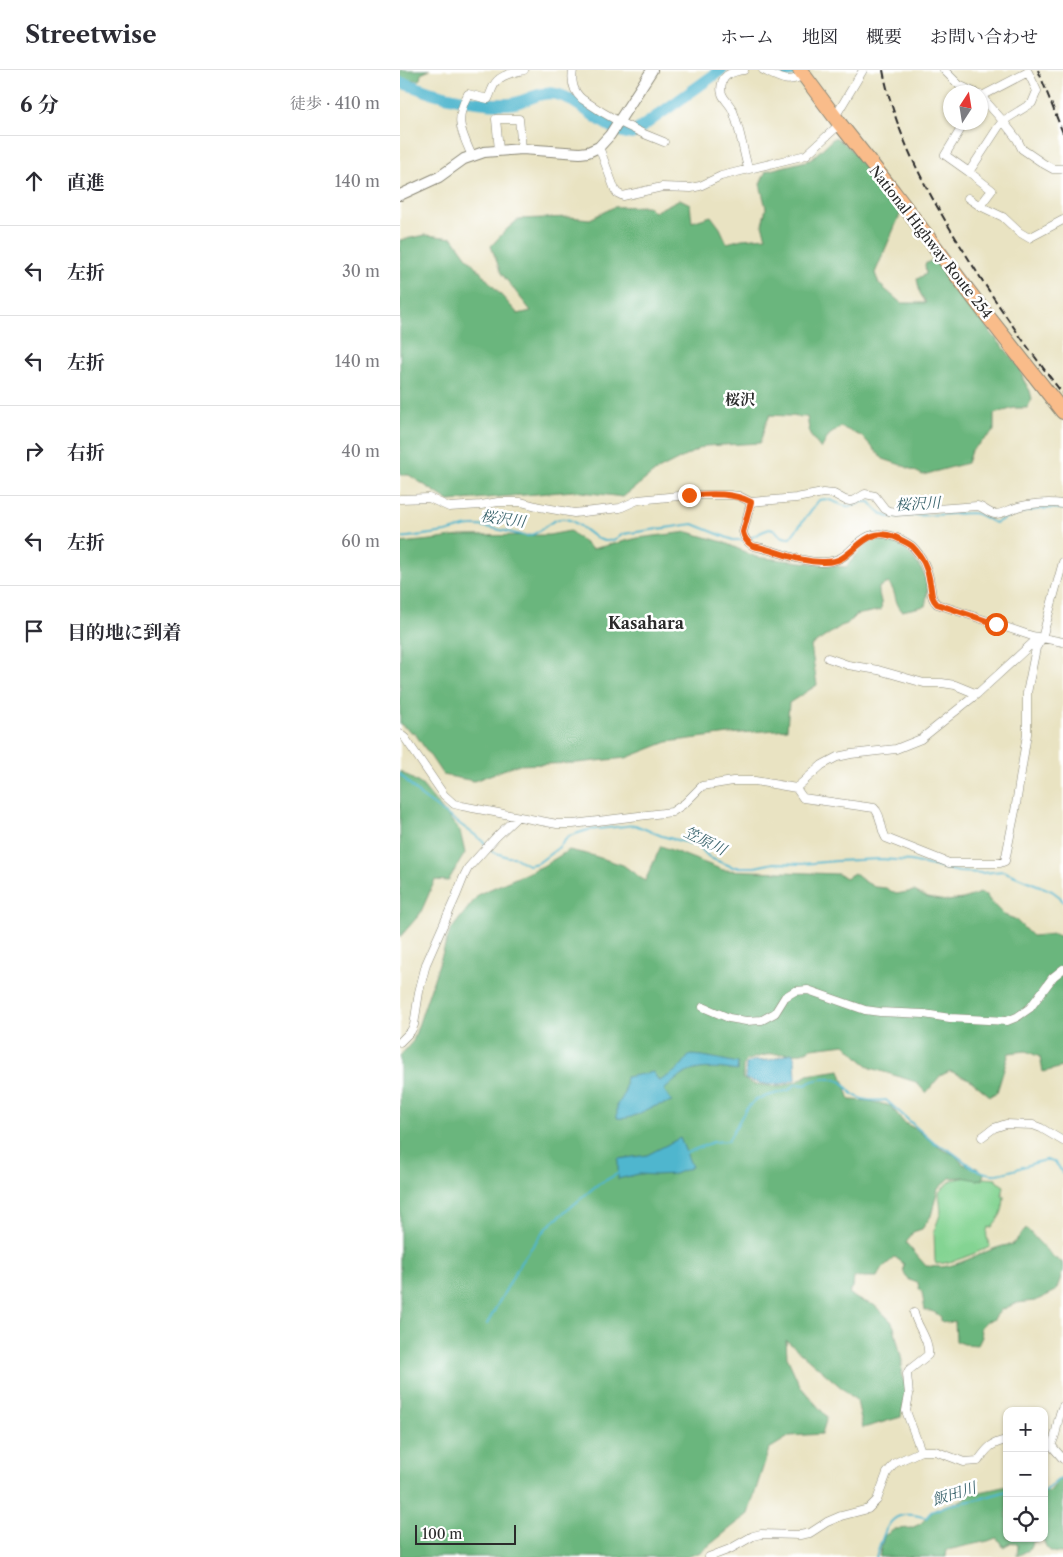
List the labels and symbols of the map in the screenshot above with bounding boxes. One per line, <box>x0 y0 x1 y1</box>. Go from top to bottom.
north arrow <box>943 85 988 130</box>
street label: National Highway Route 254 <box>866 162 996 322</box>
district label: 桜沢 <box>725 390 755 409</box>
route end <box>678 484 701 507</box>
water label: 桜沢川 <box>895 493 943 514</box>
water label: 桜沢川 <box>479 506 529 531</box>
district label: Kasahara <box>608 613 685 633</box>
route start <box>985 613 1008 636</box>
water label: 笠原川 <box>681 822 731 860</box>
water label: 飯田川 <box>930 1477 980 1509</box>
scale bar <box>415 1522 516 1545</box>

